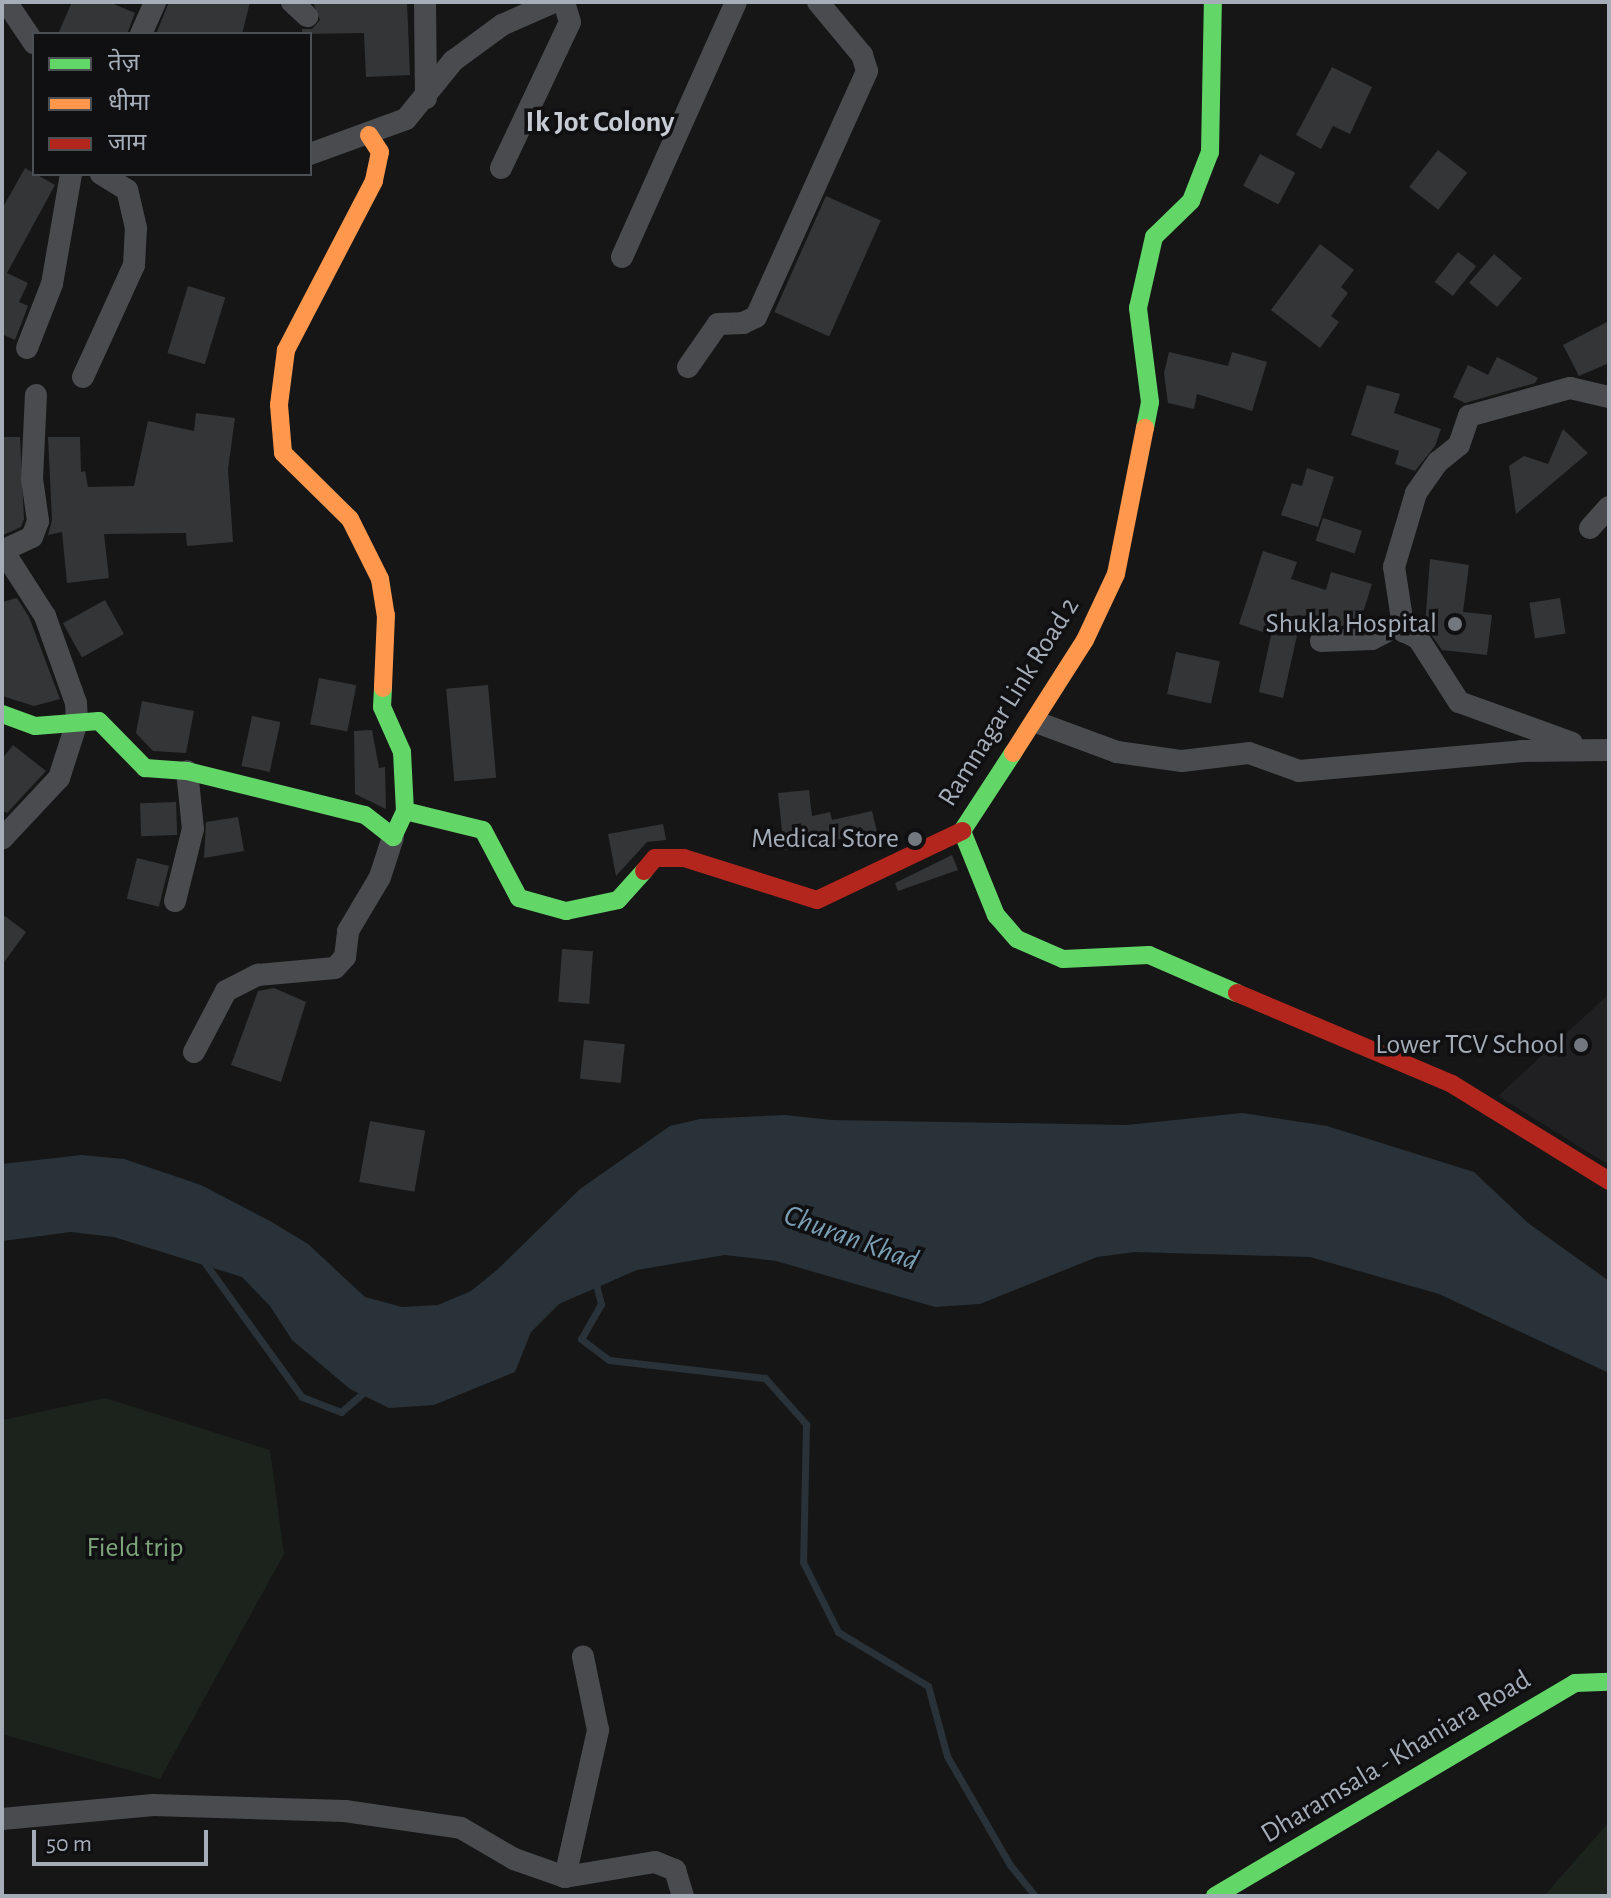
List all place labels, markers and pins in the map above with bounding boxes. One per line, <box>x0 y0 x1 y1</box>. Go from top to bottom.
place label: Shukla Hospital <box>1265 607 1437 641</box>
marker: Shukla Hospital <box>1444 613 1466 635</box>
place label: Medical Store <box>751 822 899 856</box>
marker: Medical Store <box>906 830 924 848</box>
place label: Lower TCV School <box>1375 1028 1565 1062</box>
marker: Lower TCV School <box>1572 1036 1590 1054</box>

